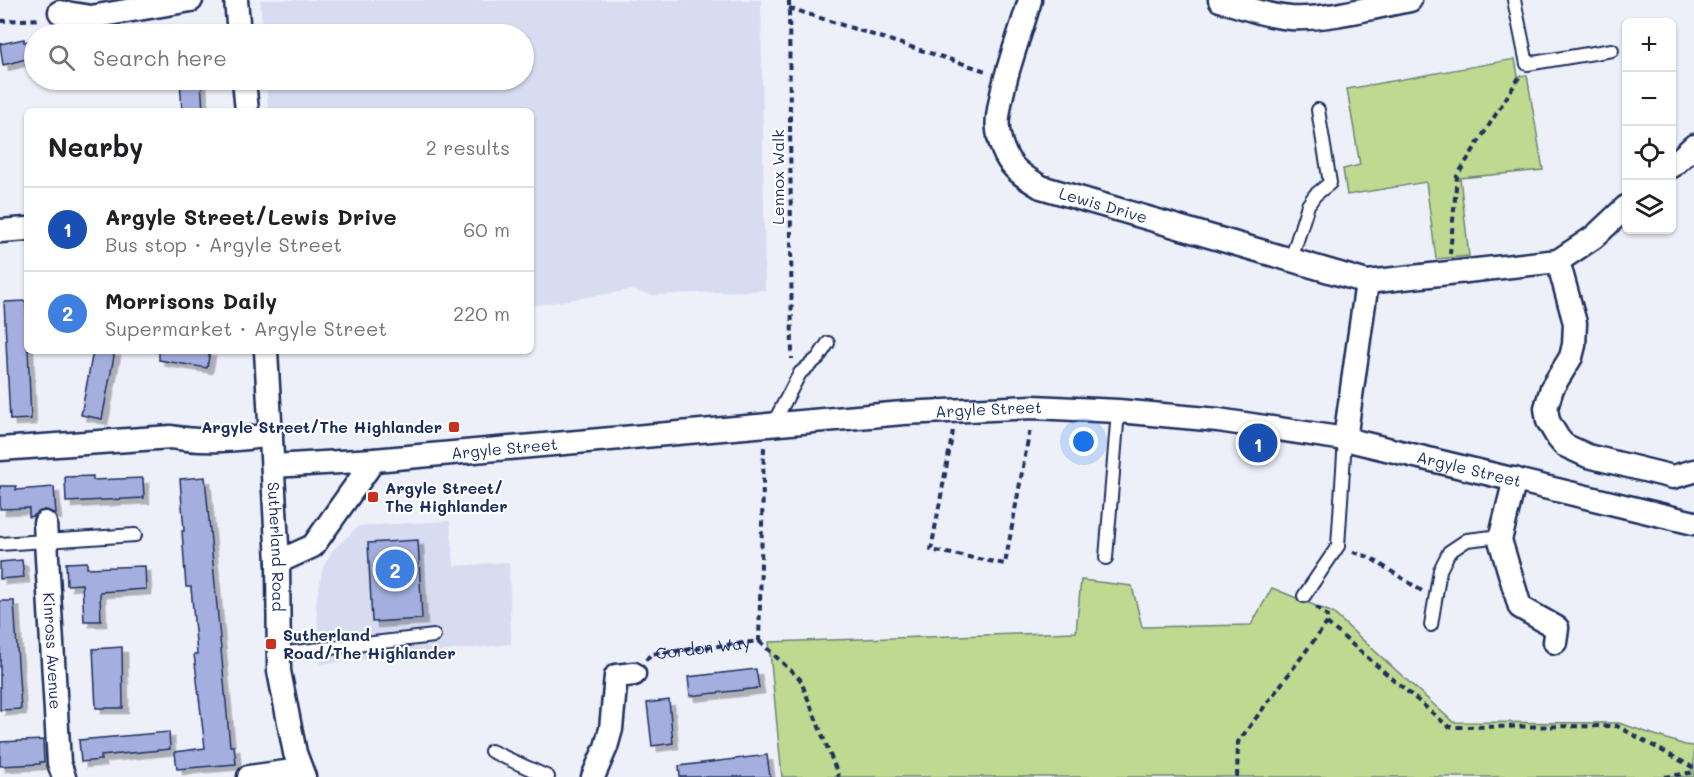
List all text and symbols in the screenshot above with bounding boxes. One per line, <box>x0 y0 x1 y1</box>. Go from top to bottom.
map controls <box>1622 18 1676 234</box>
button: + <box>1622 18 1676 72</box>
search box <box>24 24 534 90</box>
icon: search <box>45 41 78 74</box>
text: Search here <box>93 43 227 72</box>
button: − <box>1622 72 1676 126</box>
button: locate <box>1622 126 1676 180</box>
street label: Lennox Walk <box>767 129 788 225</box>
text: Nearby <box>48 130 143 164</box>
text: 2 results <box>426 134 510 160</box>
button: layers <box>1622 180 1676 234</box>
street label: Lewis Drive <box>1057 182 1150 227</box>
text: Argyle Street/Lewis Drive <box>105 202 397 231</box>
text: 1 <box>63 216 72 242</box>
text: 60 m <box>463 216 510 242</box>
text: Bus stop · Argyle Street <box>105 231 342 257</box>
text: Morrisons Daily <box>105 286 277 315</box>
text: 2 <box>62 300 73 326</box>
text: 220 m <box>453 300 510 326</box>
text: Supermarket · Argyle Street <box>105 315 387 341</box>
street label: Argyle Street <box>935 396 1043 421</box>
place label: Argyle Street/The Highlander <box>201 416 442 437</box>
marker: Argyle Street/The Highlander <box>447 420 461 434</box>
pin: 1 <box>1238 420 1278 466</box>
your location <box>1069 427 1098 456</box>
street label: Argyle Street <box>450 433 558 463</box>
street label: Argyle Street <box>1415 446 1524 491</box>
place label: Argyle Street/ The Highlander <box>385 477 508 516</box>
street label: Sutherland Road <box>263 481 289 612</box>
marker: Argyle Street/ The Highlander <box>366 490 380 504</box>
pin: 2 <box>376 546 414 592</box>
street label: Kinross Avenue <box>39 592 67 710</box>
place label: Sutherland Road/The Highlander <box>283 624 456 663</box>
street label: Gordon Way <box>654 631 751 663</box>
marker: Sutherland Road/The Highlander <box>264 637 278 651</box>

